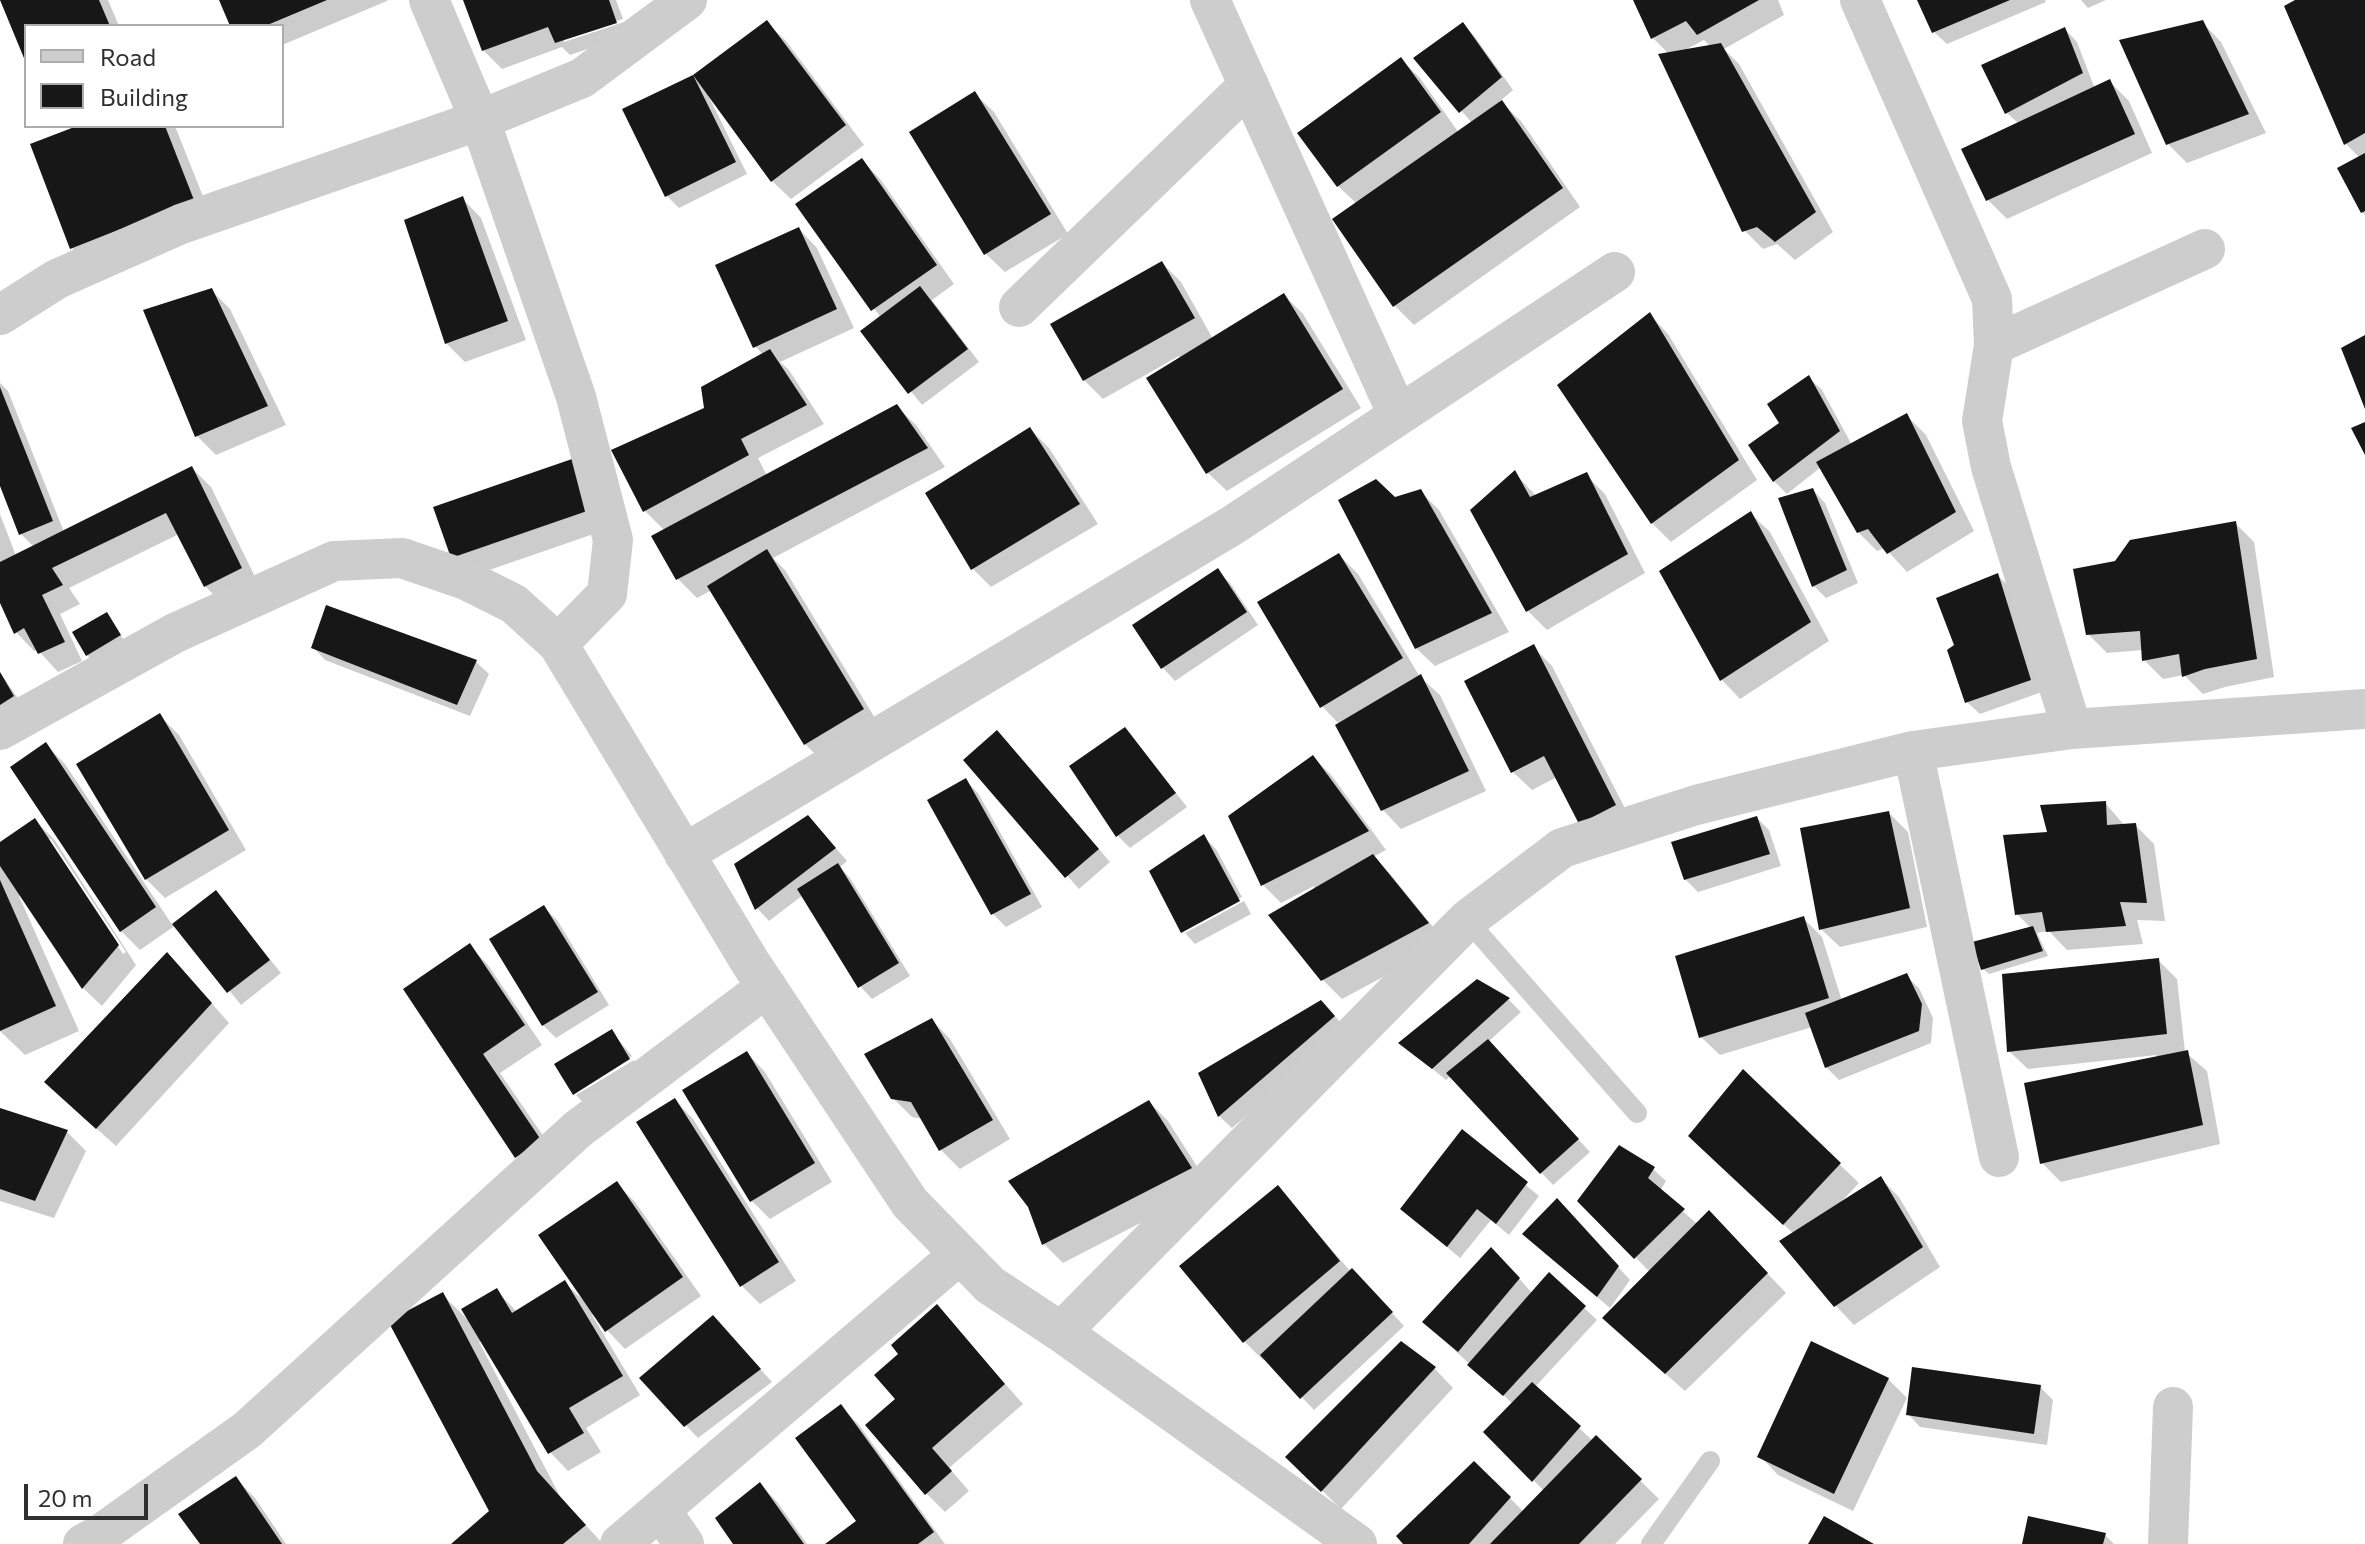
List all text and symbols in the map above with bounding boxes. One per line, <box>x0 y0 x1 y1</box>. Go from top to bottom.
legend <box>24 24 284 128</box>
text: Road <box>100 42 156 71</box>
text: Building <box>100 82 188 111</box>
scale bar <box>28 1468 152 1518</box>
text: 20 m <box>38 1483 92 1512</box>

